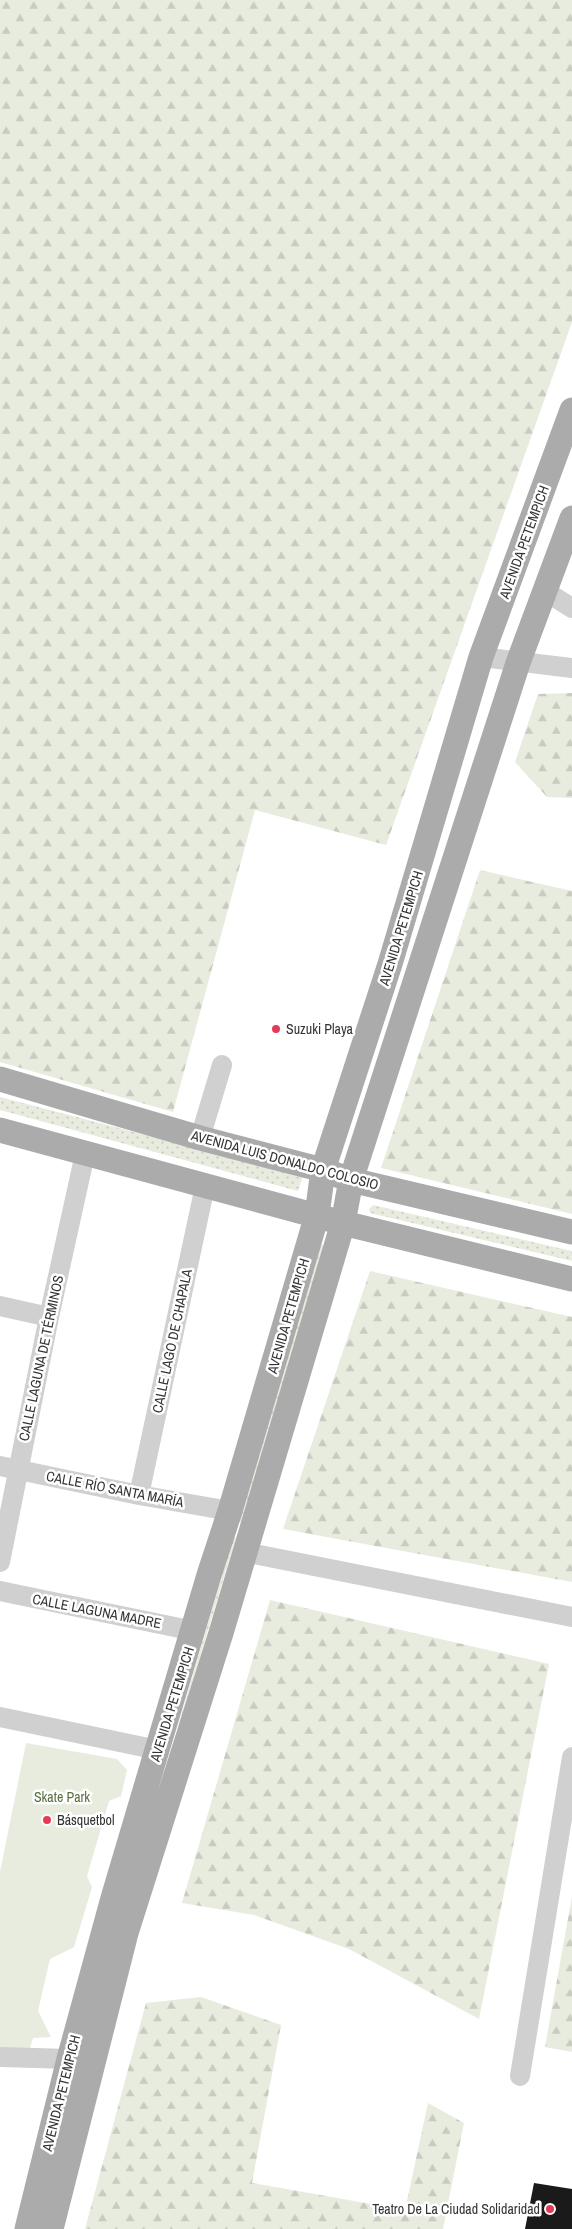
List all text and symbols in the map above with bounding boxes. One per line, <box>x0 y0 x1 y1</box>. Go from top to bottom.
street label: AVENIDA PETEMPICH <box>495 483 553 602</box>
street label: AVENIDA PETEMPICH <box>375 868 427 989</box>
place label: Suzuki Playa <box>286 1020 354 1038</box>
marker: Suzuki Playa <box>270 1023 282 1035</box>
street label: AVENIDA LUIS DONALDO COLOSIO <box>188 1126 381 1194</box>
street label: AVENIDA PETEMPICH <box>263 1256 313 1377</box>
street label: CALLE LAGO DE CHAPALA <box>148 1267 196 1415</box>
street label: CALLE LAGUNA DE TÉRMINOS <box>15 1273 67 1442</box>
street label: CALLE RÍO SANTA MARÍA <box>45 1467 186 1511</box>
street label: CALLE LAGUNA MADRE <box>31 1590 163 1632</box>
street label: AVENIDA PETEMPICH <box>146 1644 198 1765</box>
park label: Skate Park <box>34 1788 90 1806</box>
place label: Básquetbol <box>57 1811 114 1829</box>
marker: Básquetbol <box>41 1814 53 1826</box>
street label: AVENIDA PETEMPICH <box>38 2033 84 2154</box>
place label: Teatro De La Ciudad Solidaridad <box>372 2200 540 2218</box>
marker: Teatro De La Ciudad Solidaridad <box>544 2203 556 2215</box>

